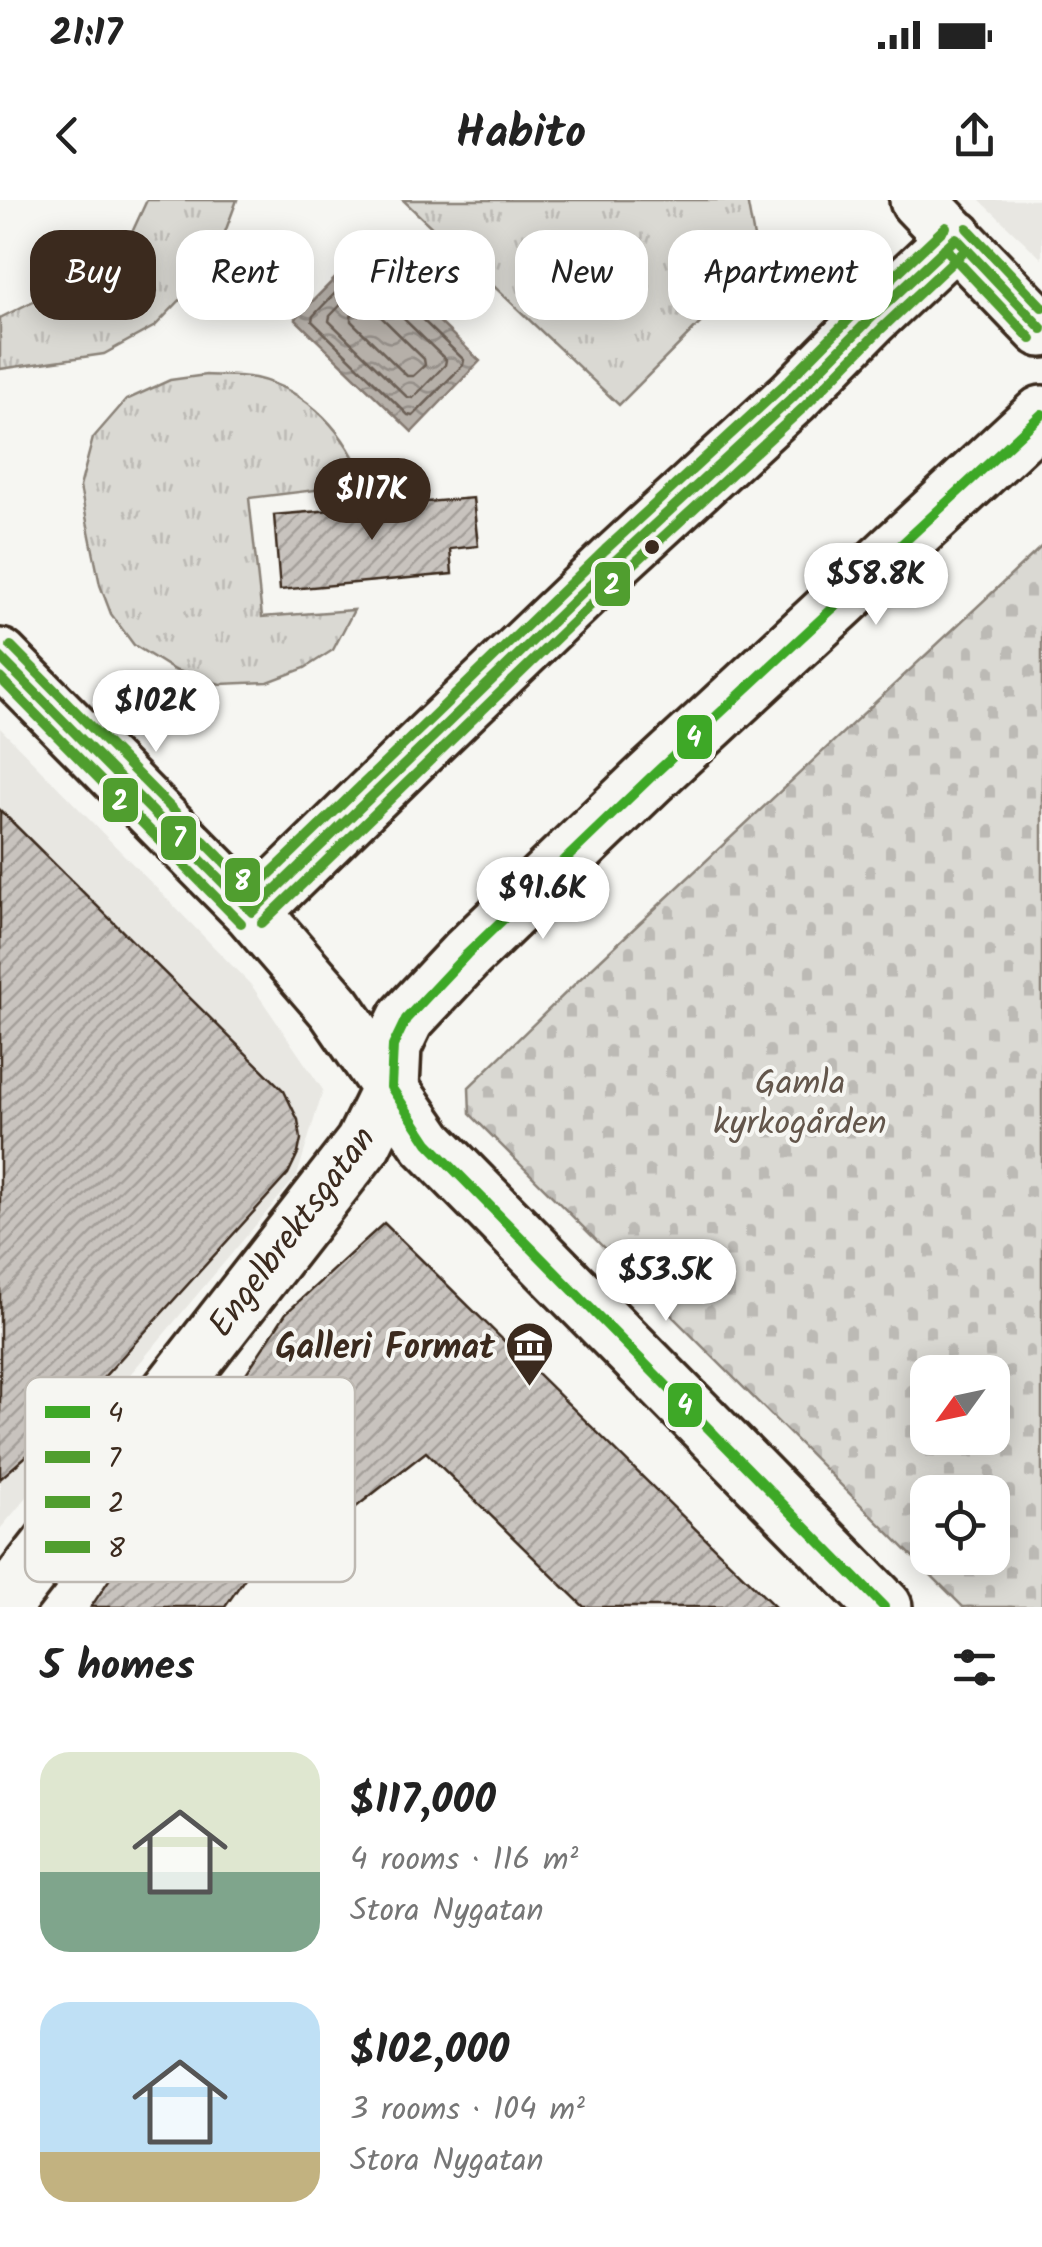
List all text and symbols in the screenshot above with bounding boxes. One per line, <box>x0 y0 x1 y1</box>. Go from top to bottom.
text: 21:17 <box>50 5 122 65</box>
text: Habito <box>456 99 586 171</box>
icon: back <box>40 108 95 163</box>
icon: share <box>947 108 1002 163</box>
chip: Buy <box>30 230 156 320</box>
chip: Rent <box>176 230 314 320</box>
chip: Filters <box>334 230 495 320</box>
chip: New <box>515 230 648 320</box>
chip: Apartment <box>668 230 893 320</box>
pin: $117K <box>302 458 442 543</box>
text: $117K <box>336 465 408 516</box>
unlabelled marker <box>642 537 662 557</box>
pin: $58.8K <box>795 543 957 628</box>
text: $58.8K <box>826 550 926 601</box>
line badge: 2 <box>593 560 632 608</box>
text: 2 <box>604 564 620 609</box>
pin: $102K <box>86 670 226 755</box>
text: $102K <box>115 677 197 728</box>
line badge: 4 <box>675 713 714 761</box>
text: 4 <box>686 716 702 761</box>
line badge: 2 <box>101 776 140 824</box>
text: 2 <box>112 780 128 825</box>
line badge: 7 <box>159 814 198 862</box>
text: 7 <box>172 817 186 862</box>
line badge: 8 <box>223 856 262 904</box>
pin: $91.6K <box>462 857 624 942</box>
text: 8 <box>234 860 251 905</box>
text: $91.6K <box>499 864 588 915</box>
park label: Gamla kyrkogården <box>713 1057 887 1153</box>
street label: Engelbrektsgatan <box>195 1115 392 1350</box>
pin: $53.5K <box>585 1239 747 1324</box>
text: $53.5K <box>618 1246 714 1297</box>
museum icon: Galleri Format <box>504 1320 556 1388</box>
place label: Galleri Format <box>275 1321 496 1377</box>
north arrow <box>910 1355 1010 1455</box>
map controls <box>910 1355 1010 1575</box>
legend <box>25 1377 355 1582</box>
line badge: 4 <box>666 1381 704 1429</box>
text: 4 <box>677 1384 693 1429</box>
text: 4 <box>108 1392 123 1437</box>
text: 7 <box>108 1437 122 1482</box>
button: locate <box>910 1475 1010 1575</box>
text: 2 <box>108 1482 124 1527</box>
text: 8 <box>108 1527 125 1572</box>
text: 5 homes <box>40 1634 195 1701</box>
icon: filters <box>947 1640 1002 1695</box>
text: $117,000 <box>350 1768 496 1835</box>
icon: home <box>120 1792 240 1912</box>
text: 4 rooms · 116 m² <box>350 1835 578 1886</box>
text: Stora Nygatan <box>350 1886 544 1937</box>
text: $102,000 <box>350 2018 509 2085</box>
icon: home <box>120 2042 240 2162</box>
text: 3 rooms · 104 m² <box>350 2085 585 2136</box>
text: Stora Nygatan <box>350 2136 544 2187</box>

